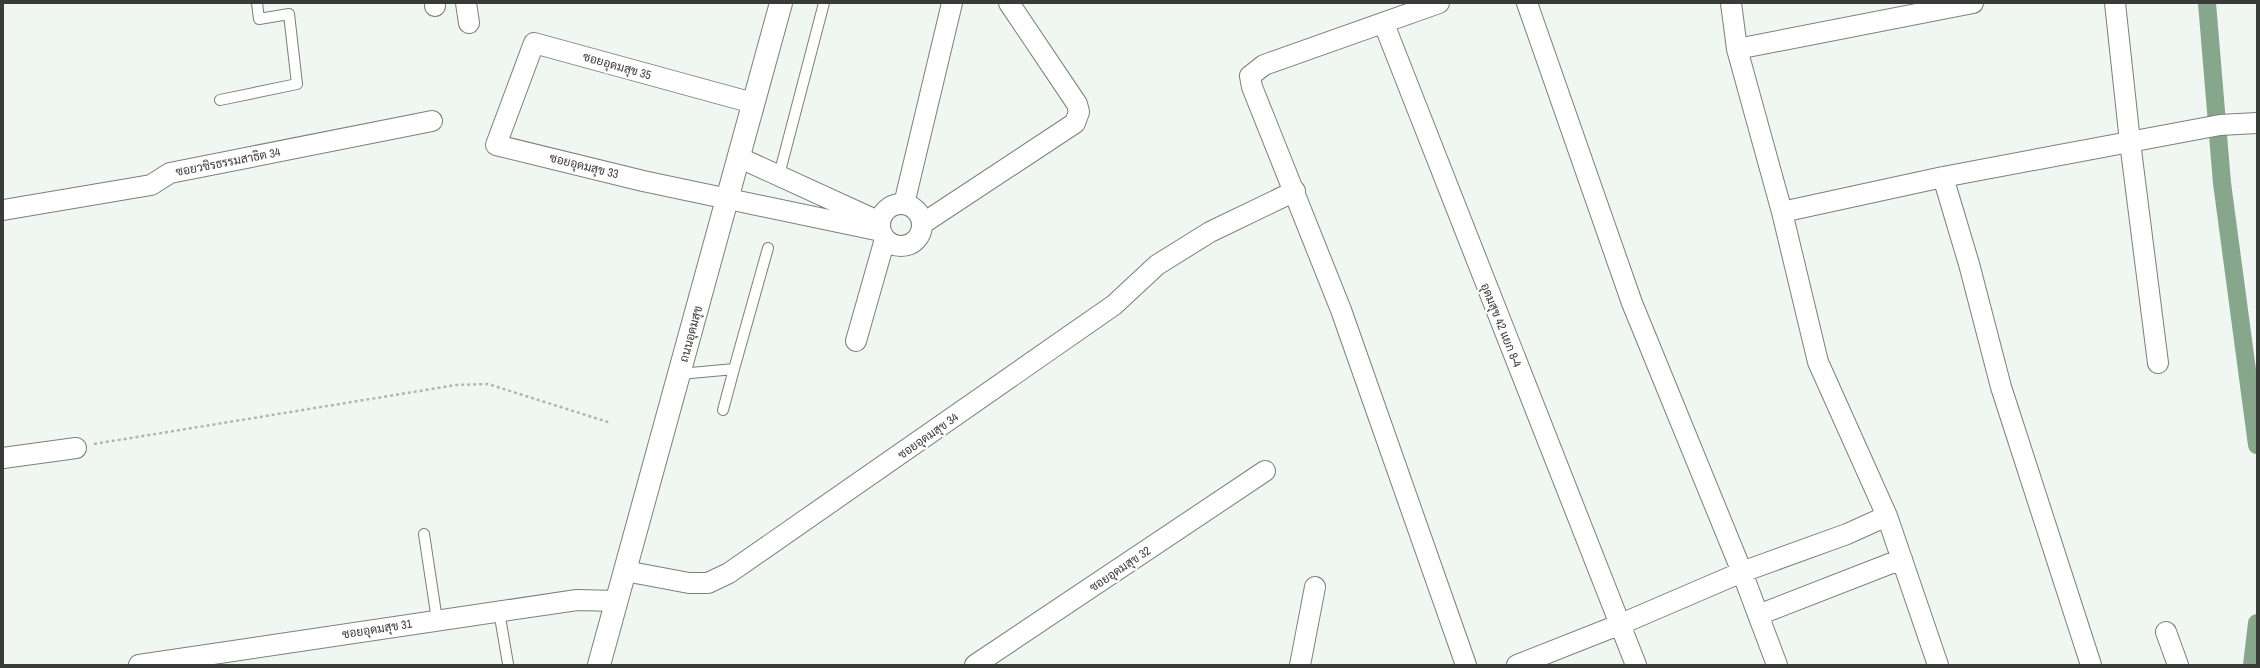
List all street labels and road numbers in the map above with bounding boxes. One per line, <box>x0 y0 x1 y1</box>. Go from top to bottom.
street label: ซอยอุดมสุข 35 <box>581 49 654 85</box>
street label: ซอยวชิรธรรมสาธิต 34 <box>174 144 282 180</box>
street label: ซอยอุดมสุข 33 <box>548 150 620 183</box>
street label: อุดมสุข 42 แยก 8-4 <box>1476 280 1525 370</box>
street label: ถนนอุดมสุข <box>676 304 707 364</box>
street label: ซอยอุดมสุข 34 <box>894 409 963 464</box>
street label: ซอยอุดมสุข 32 <box>1086 543 1154 596</box>
street label: ซอยอุดมสุข 31 <box>341 615 414 643</box>

